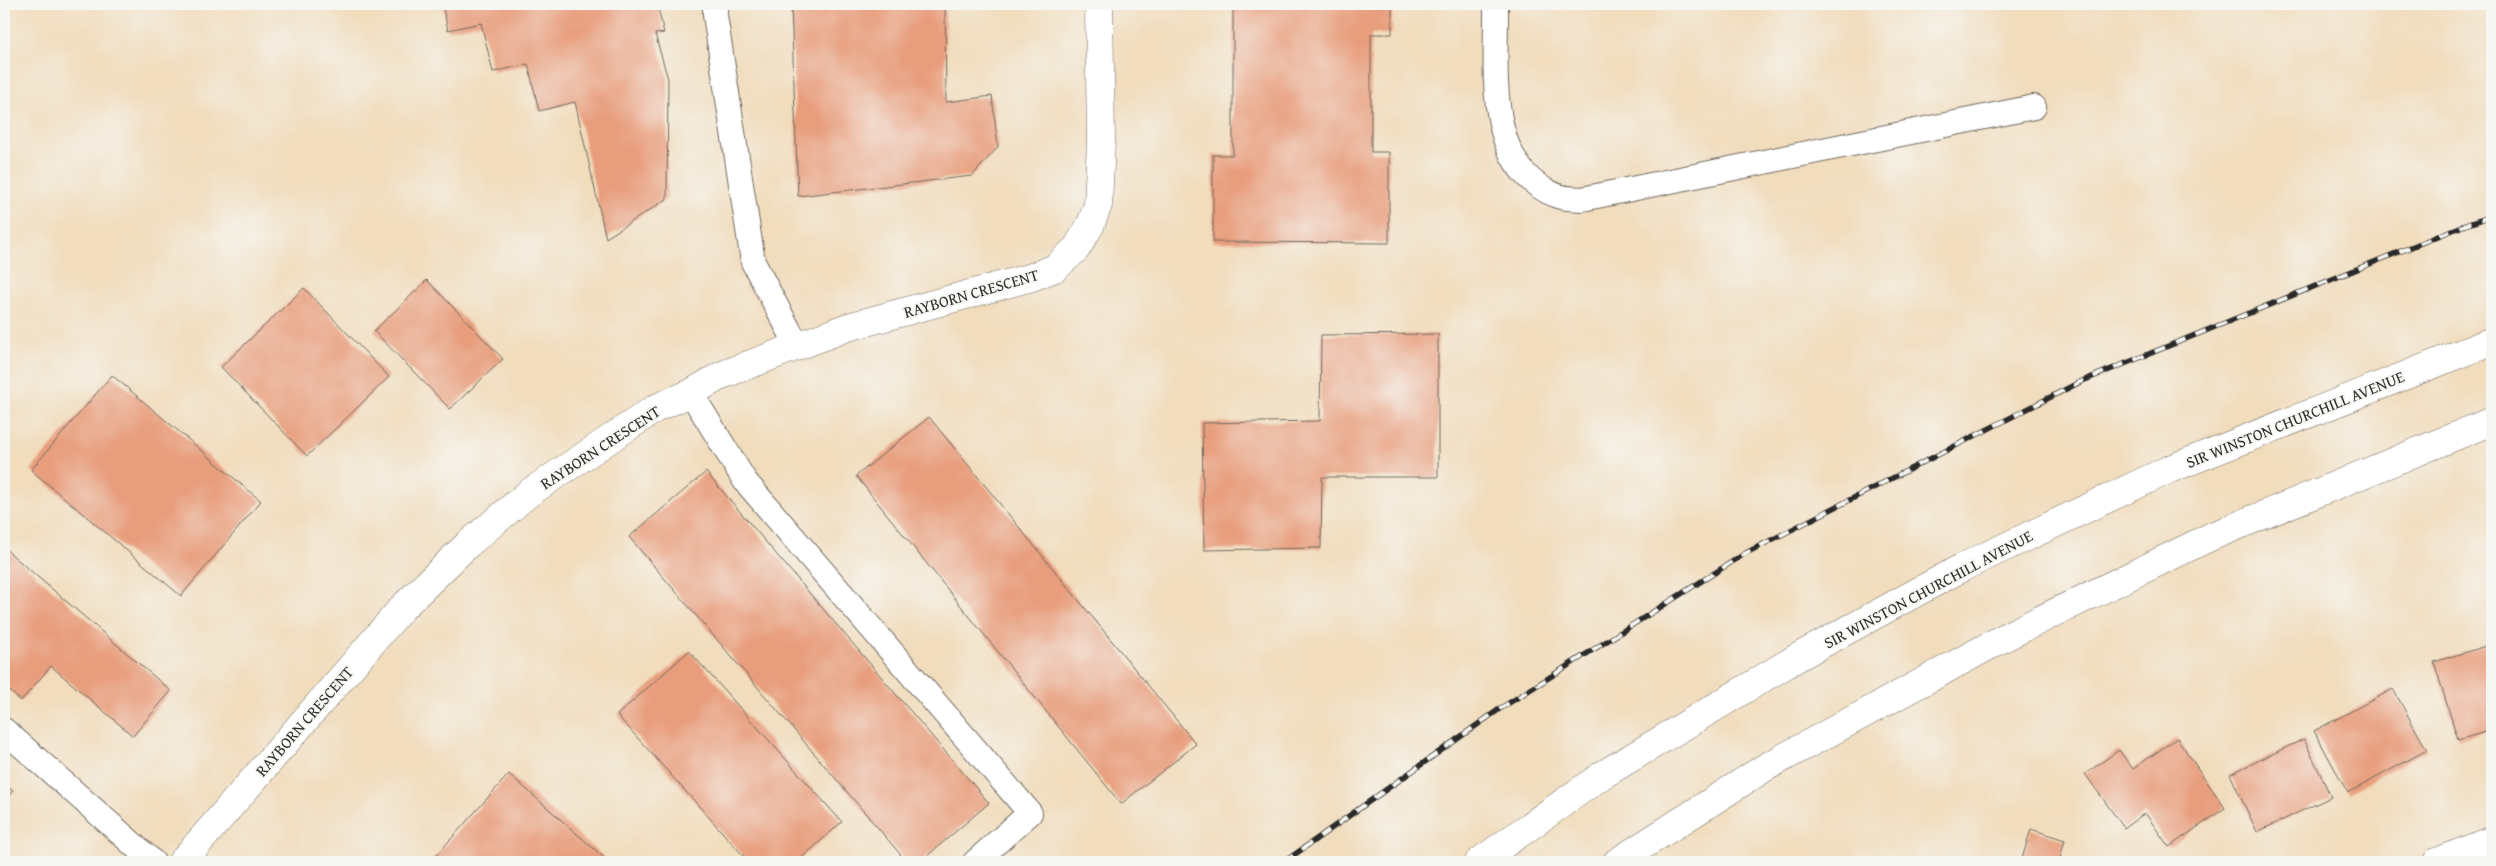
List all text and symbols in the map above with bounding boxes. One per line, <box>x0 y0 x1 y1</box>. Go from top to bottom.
street label: RAYBORN CRESCENT <box>901 262 1041 324</box>
street label: SIR WINSTON CHURCHILL AVENUE <box>2182 364 2408 474</box>
street label: RAYBORN CRESCENT <box>535 399 665 495</box>
street label: SIR WINSTON CHURCHILL AVENUE <box>1819 524 2037 654</box>
street label: RAYBORN CRESCENT <box>249 661 359 781</box>

